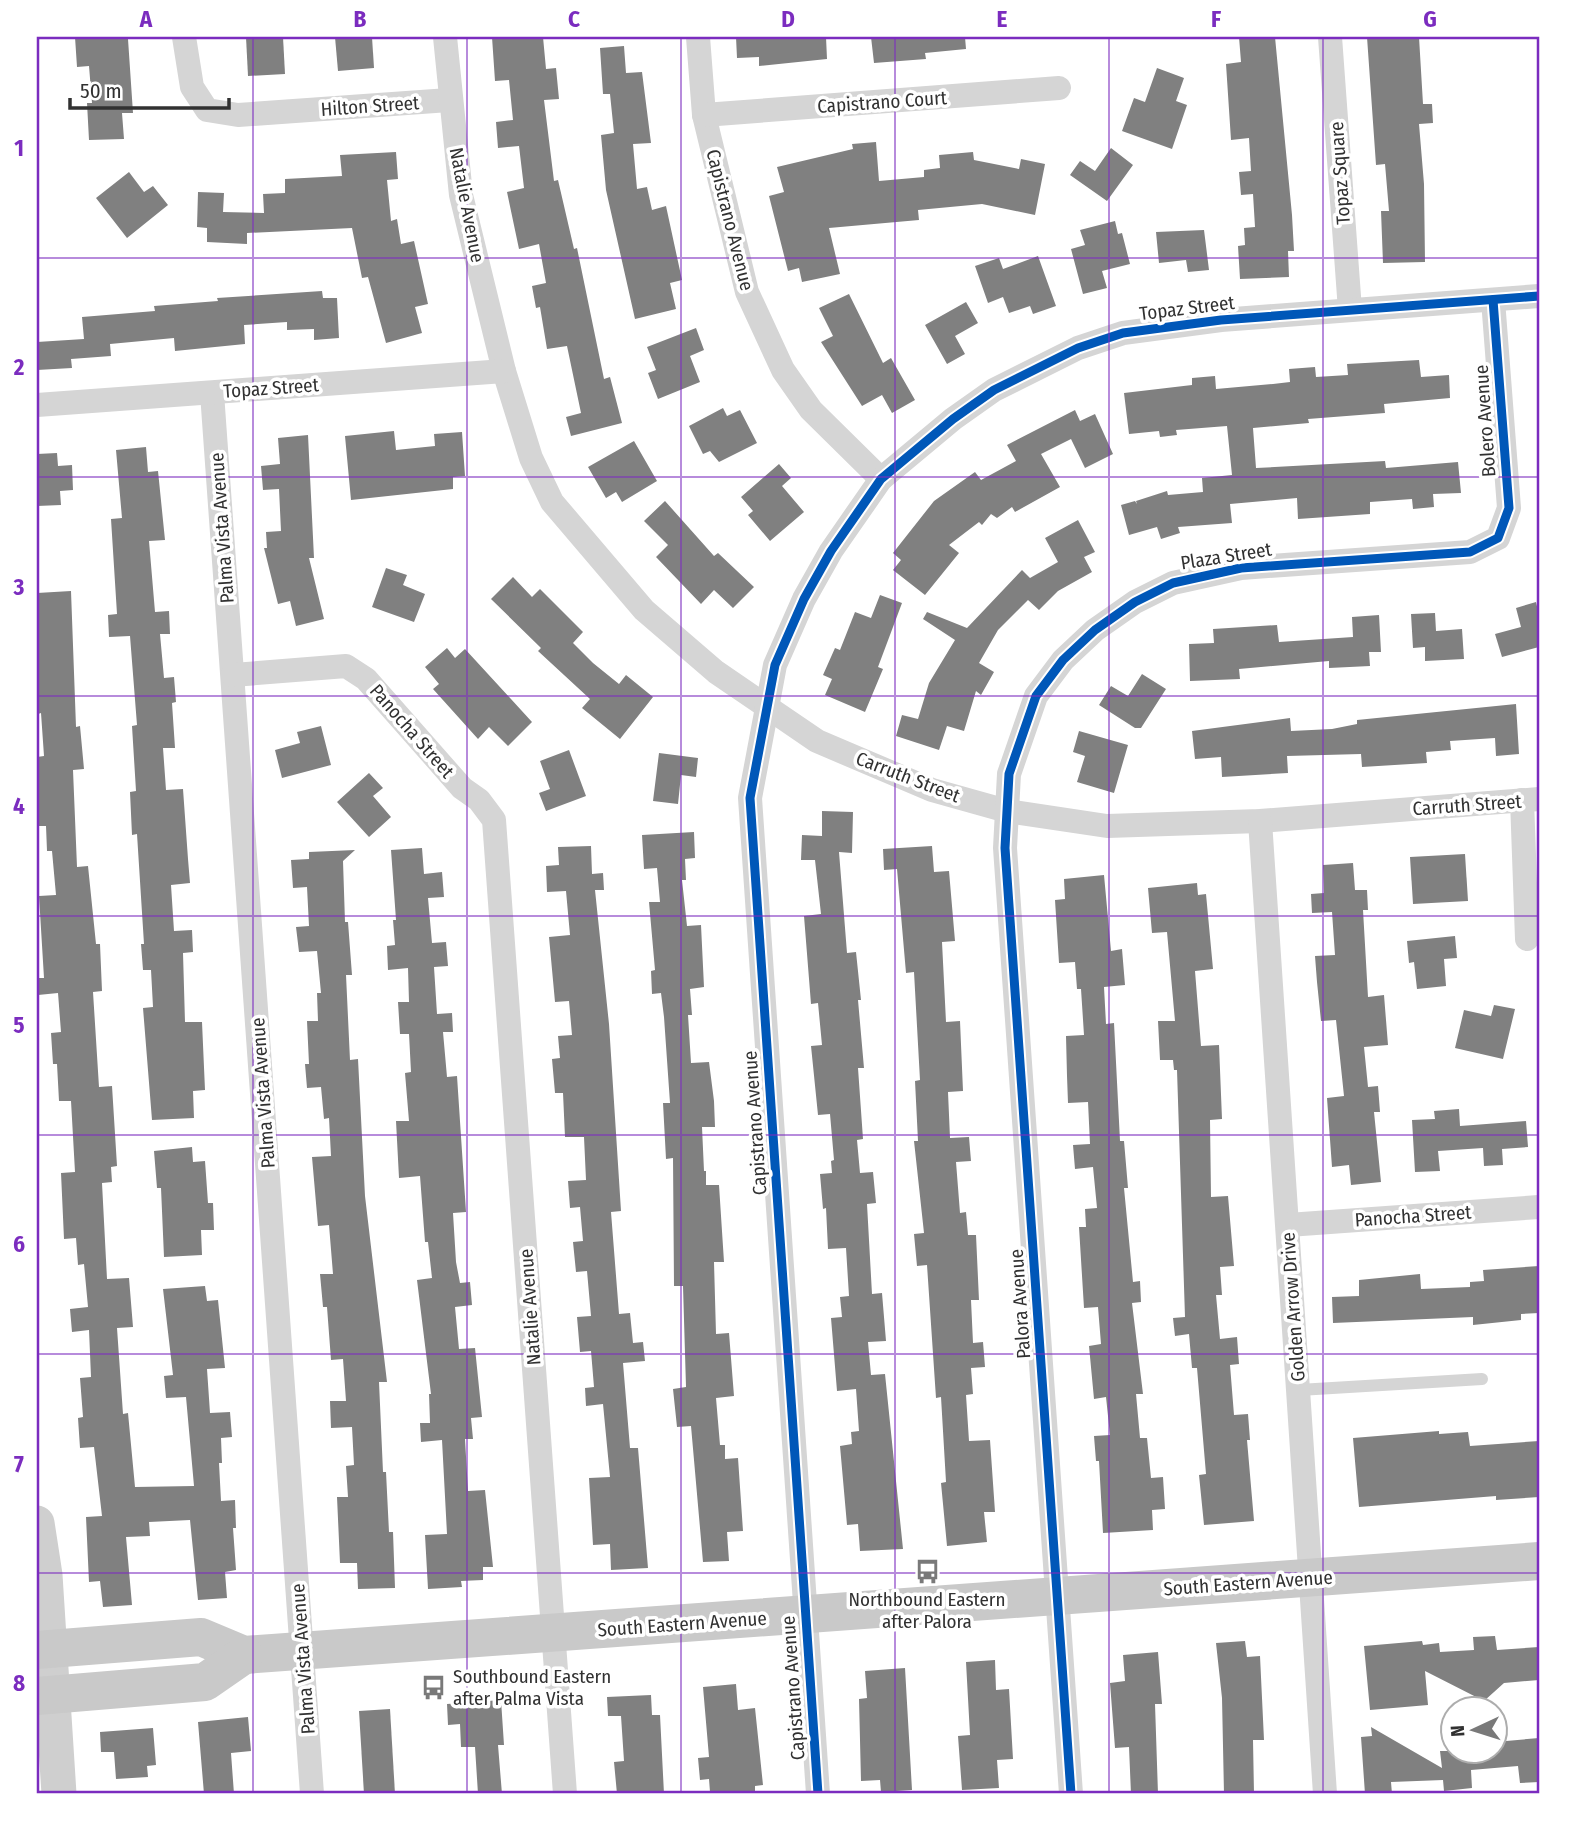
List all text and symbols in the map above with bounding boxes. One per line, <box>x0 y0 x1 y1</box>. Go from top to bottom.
text: A <box>139 5 153 33</box>
text: B <box>354 5 367 33</box>
text: C <box>568 5 580 33</box>
text: D <box>781 5 795 33</box>
text: E <box>997 5 1008 33</box>
text: F <box>1211 5 1221 33</box>
text: G <box>1423 5 1437 33</box>
scale bar <box>70 66 229 110</box>
text: 50 m <box>80 78 122 104</box>
street label: Capistrano Court <box>816 86 948 118</box>
street label: Hilton Street <box>320 91 421 121</box>
street label: Topaz Square <box>1325 121 1355 225</box>
text: 1 <box>14 134 24 162</box>
street label: Natalie Avenue <box>445 145 489 265</box>
street label: Capistrano Avenue <box>701 147 759 293</box>
street label: Topaz Street <box>1138 291 1237 325</box>
text: 2 <box>13 353 25 381</box>
street label: Bolero Avenue <box>1470 364 1500 478</box>
street label: Topaz Street <box>222 373 320 403</box>
street label: Palma Vista Avenue <box>205 452 239 604</box>
street label: Plaza Street <box>1179 537 1274 575</box>
text: 3 <box>13 573 25 601</box>
street label: Panocha Street <box>365 679 460 783</box>
street label: Carruth Street <box>853 747 964 808</box>
street label: Carruth Street <box>1412 790 1523 820</box>
text: 4 <box>13 792 25 820</box>
text: 5 <box>13 1011 25 1039</box>
street label: Palma Vista Avenue <box>246 1017 280 1169</box>
street label: Capistrano Avenue <box>738 1050 772 1196</box>
street label: Panocha Street <box>1354 1200 1473 1232</box>
text: 6 <box>13 1230 25 1258</box>
street label: Golden Arrow Drive <box>1276 1232 1310 1382</box>
street label: Natalie Avenue <box>514 1248 546 1366</box>
street label: Palora Avenue <box>1005 1248 1035 1360</box>
text: 7 <box>14 1450 24 1478</box>
bus stop icon: Northbound Eastern after Palora <box>913 1557 941 1585</box>
street label: South Eastern Avenue <box>1163 1566 1333 1600</box>
street label: Palma Vista Avenue <box>286 1583 320 1735</box>
place label: Northbound Eastern after Palora <box>848 1588 1006 1633</box>
street label: South Eastern Avenue <box>597 1607 767 1641</box>
street label: Capistrano Avenue <box>776 1615 810 1761</box>
place label: Southbound Eastern after Palma Vista <box>453 1665 611 1710</box>
text: 8 <box>13 1669 25 1697</box>
bus stop icon: Southbound Eastern after Palma Vista <box>419 1673 447 1701</box>
north arrow <box>1440 1694 1510 1764</box>
text: N <box>1446 1725 1469 1738</box>

